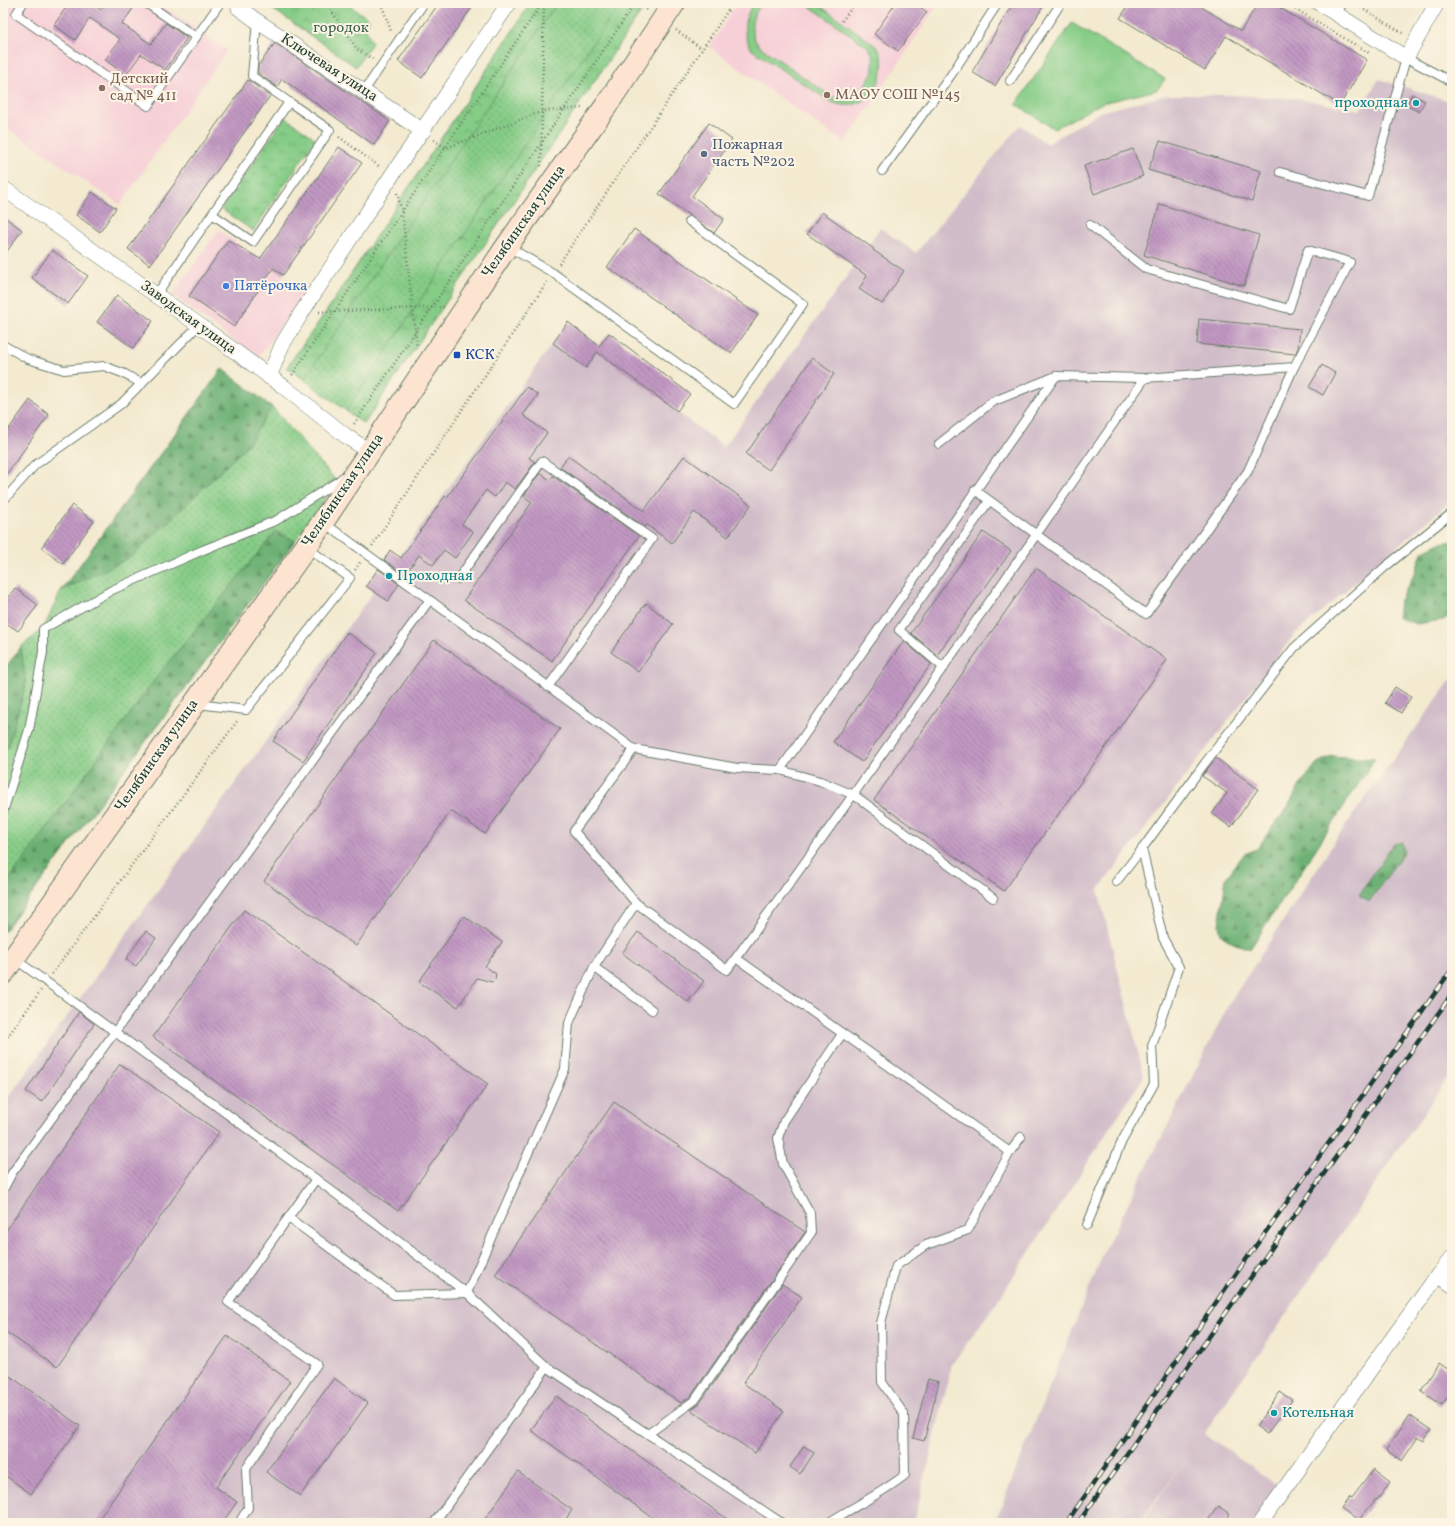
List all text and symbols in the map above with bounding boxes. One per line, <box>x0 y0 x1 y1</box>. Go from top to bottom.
park label: городок <box>313 18 369 39</box>
street label: Ключевая улица <box>276 29 382 107</box>
place label: Детский сад № 411 <box>110 69 177 107</box>
marker: Детский сад № 411 <box>97 83 107 93</box>
place label: МАОУ СОШ №145 <box>835 85 960 106</box>
marker: МАОУ СОШ №145 <box>822 90 832 100</box>
place label: проходная <box>1335 93 1408 114</box>
marker: проходная <box>1411 98 1421 108</box>
place label: Пожарная часть №202 <box>712 135 795 173</box>
marker: Пожарная часть №202 <box>699 149 709 159</box>
street label: Челябинская улица <box>477 161 571 283</box>
street label: Заводская улица <box>136 276 240 360</box>
place label: Пятёрочка <box>234 276 308 297</box>
marker: Пятёрочка <box>221 281 231 291</box>
place label: КСК <box>465 345 495 366</box>
marker: КСК <box>452 350 462 360</box>
street label: Челябинская улица <box>297 430 389 552</box>
place label: Проходная <box>397 566 473 587</box>
marker: Проходная <box>384 571 394 581</box>
street label: Челябинская улица <box>110 695 204 817</box>
place label: Котельная <box>1282 1403 1354 1424</box>
marker: Котельная <box>1269 1408 1279 1418</box>

